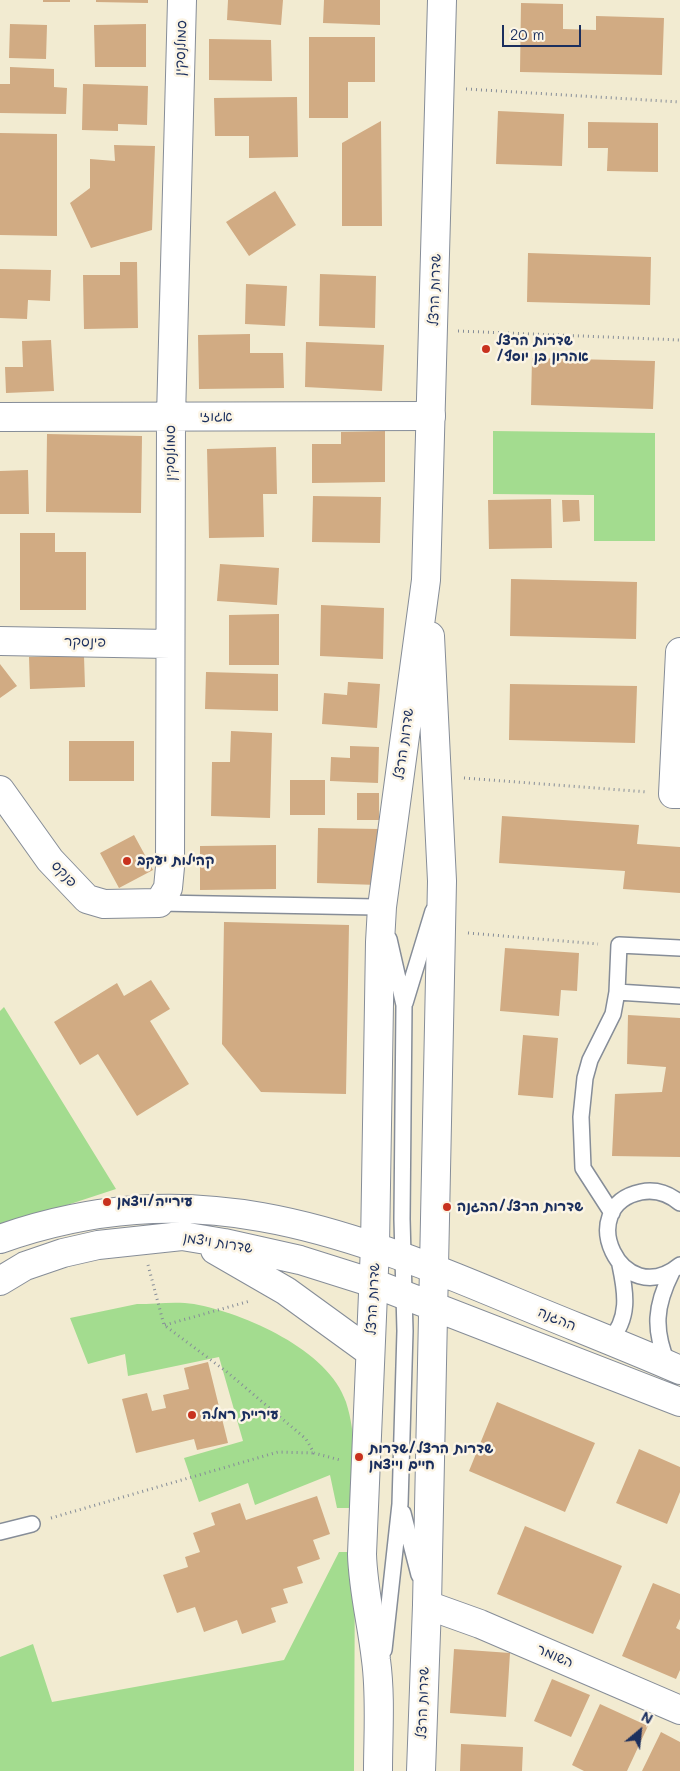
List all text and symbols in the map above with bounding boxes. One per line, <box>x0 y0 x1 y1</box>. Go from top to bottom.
scale bar <box>505 15 584 47</box>
street label: סמולנסקין <box>172 20 190 76</box>
text: 20 m <box>510 24 544 44</box>
street label: שדרות הרצל <box>425 254 445 326</box>
place label: שדרות הרצל /אהרון בן יוסף <box>496 333 589 366</box>
marker: שדרות הרצל /אהרון בן יוסף <box>480 343 492 355</box>
street label: אגוזי <box>199 409 233 425</box>
street label: סמולנסקין <box>163 425 179 481</box>
street label: פינסקר <box>64 633 106 651</box>
street label: שדרות הרצל <box>391 707 417 781</box>
place label: קהילות יעקב <box>137 853 215 869</box>
marker: קהילות יעקב <box>121 855 133 867</box>
street label: פנקס <box>48 857 80 891</box>
place label: עירייה/ויצמן <box>117 1194 193 1210</box>
marker: עירייה/ויצמן <box>101 1196 113 1208</box>
place label: שדרות הרצל/ההגנה <box>457 1199 583 1215</box>
marker: שדרות הרצל/ההגנה <box>441 1201 453 1213</box>
street label: שדרות ויצמן <box>182 1229 254 1257</box>
street label: שדרות הרצל <box>363 1262 383 1336</box>
street label: ההגנה <box>535 1303 579 1335</box>
place label: עיריית רמלה <box>202 1407 279 1423</box>
marker: עיריית רמלה <box>186 1409 198 1421</box>
place label: שדרות הרצל/שדרות חיים וייצמן <box>369 1441 493 1474</box>
marker: שדרות הרצל/שדרות חיים וייצמן <box>353 1451 365 1463</box>
street label: השומר <box>534 1641 576 1671</box>
street label: שדרות הרצל <box>413 1667 433 1739</box>
north arrow <box>615 1706 665 1756</box>
text: N <box>638 1706 656 1728</box>

